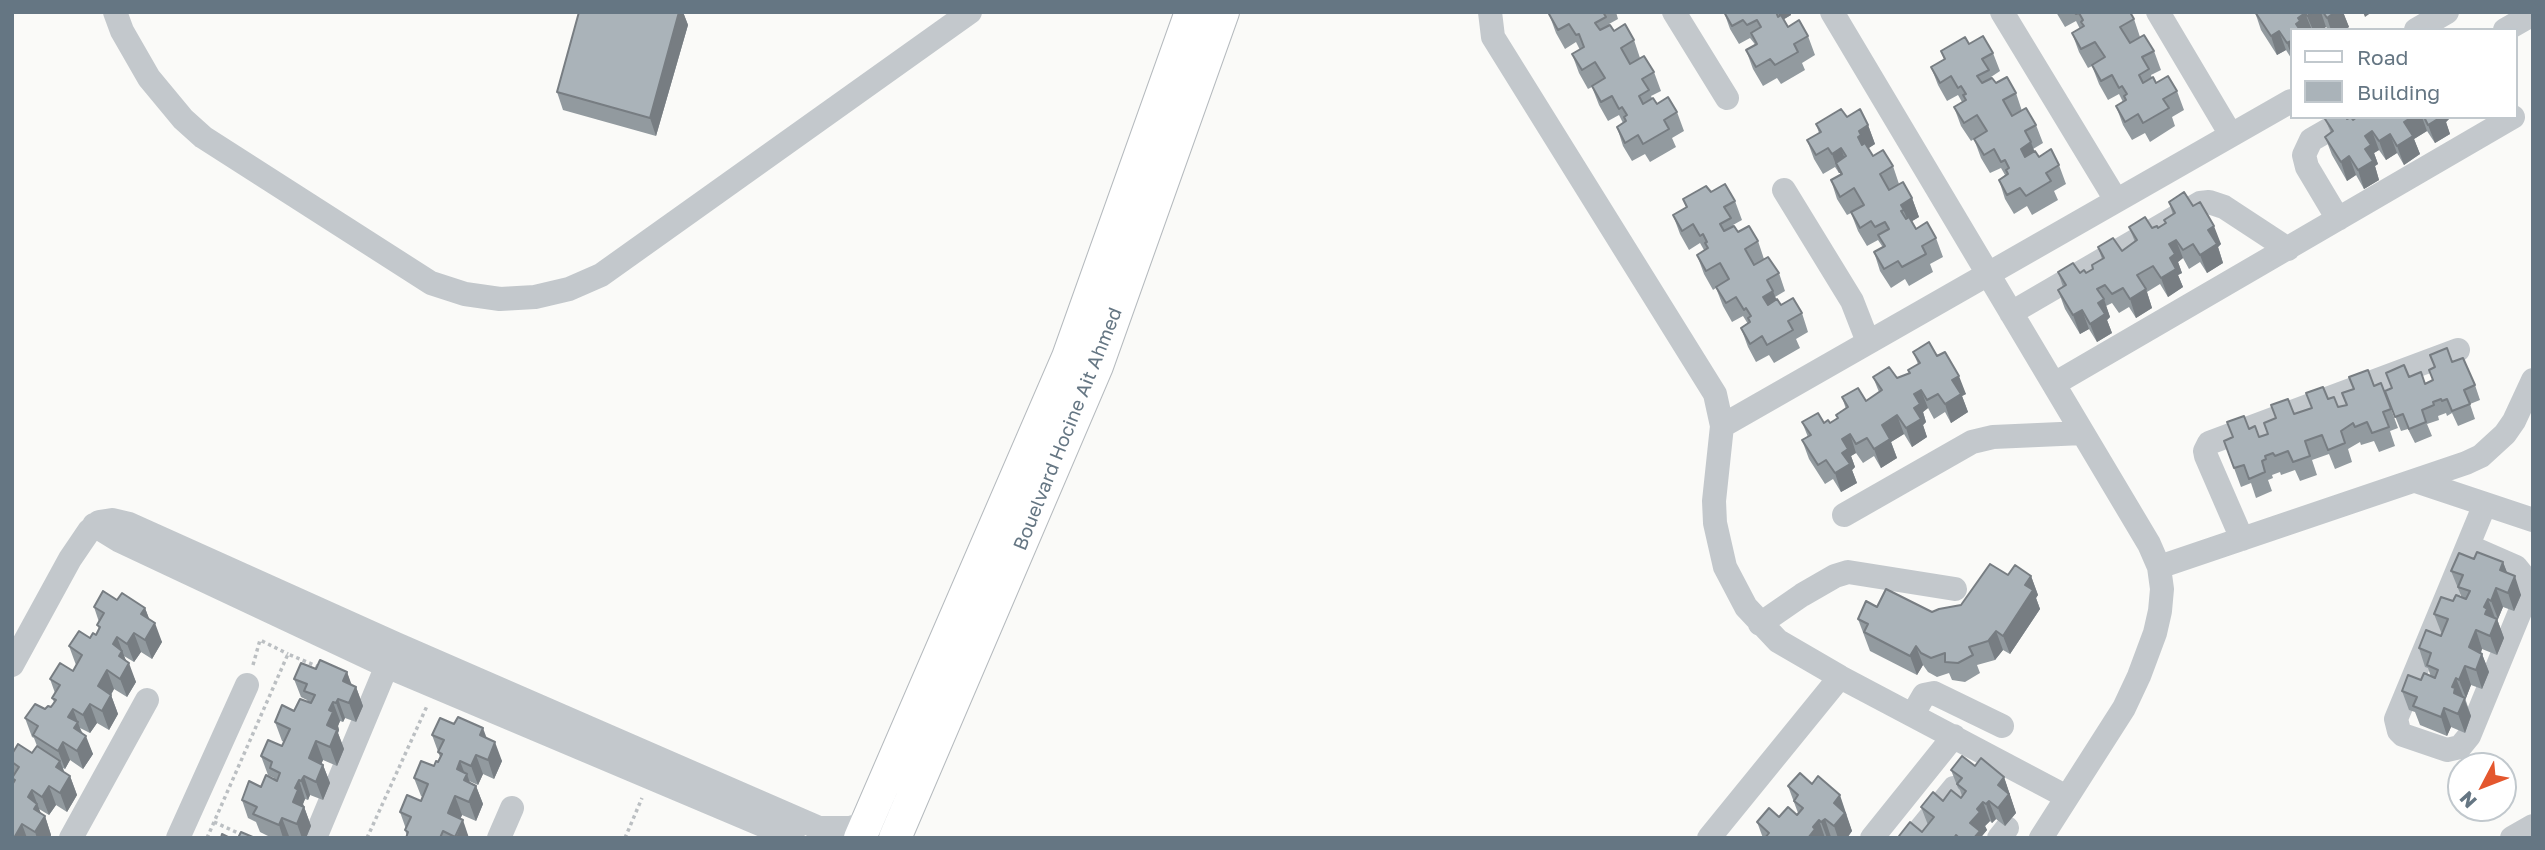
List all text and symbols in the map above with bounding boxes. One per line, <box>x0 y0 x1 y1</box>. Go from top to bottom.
legend <box>2290 28 2517 119</box>
text: Road <box>2357 44 2408 70</box>
text: Building <box>2357 79 2440 105</box>
street label: Bouelvard Hocine Ait Ahmed <box>1009 304 1127 554</box>
north arrow <box>2447 752 2517 822</box>
text: N <box>2454 787 2481 813</box>

